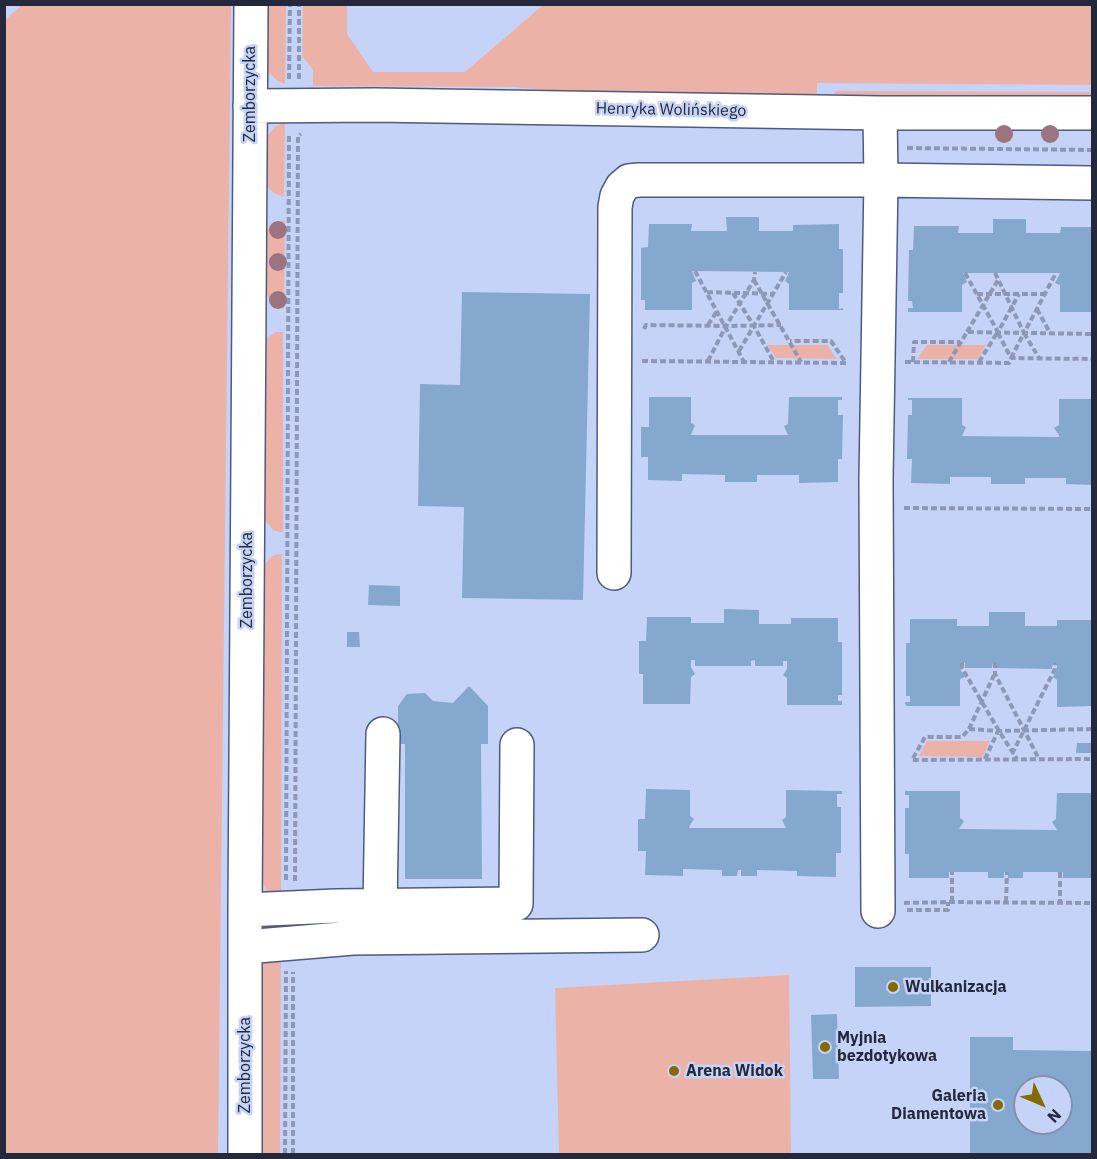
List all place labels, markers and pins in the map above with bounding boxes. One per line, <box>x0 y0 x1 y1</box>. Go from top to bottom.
place label: Wulkanizacja <box>905 977 1007 997</box>
marker: Wulkanizacja <box>886 980 900 994</box>
place label: Myjnia bezdotykowa <box>837 1028 937 1066</box>
marker: Myjnia bezdotykowa <box>818 1040 832 1054</box>
place label: Arena Widok <box>686 1061 783 1081</box>
marker: Arena Widok <box>667 1064 681 1078</box>
place label: Galeria Diamentowa <box>891 1086 986 1124</box>
marker: Galeria Diamentowa <box>991 1098 1005 1112</box>

